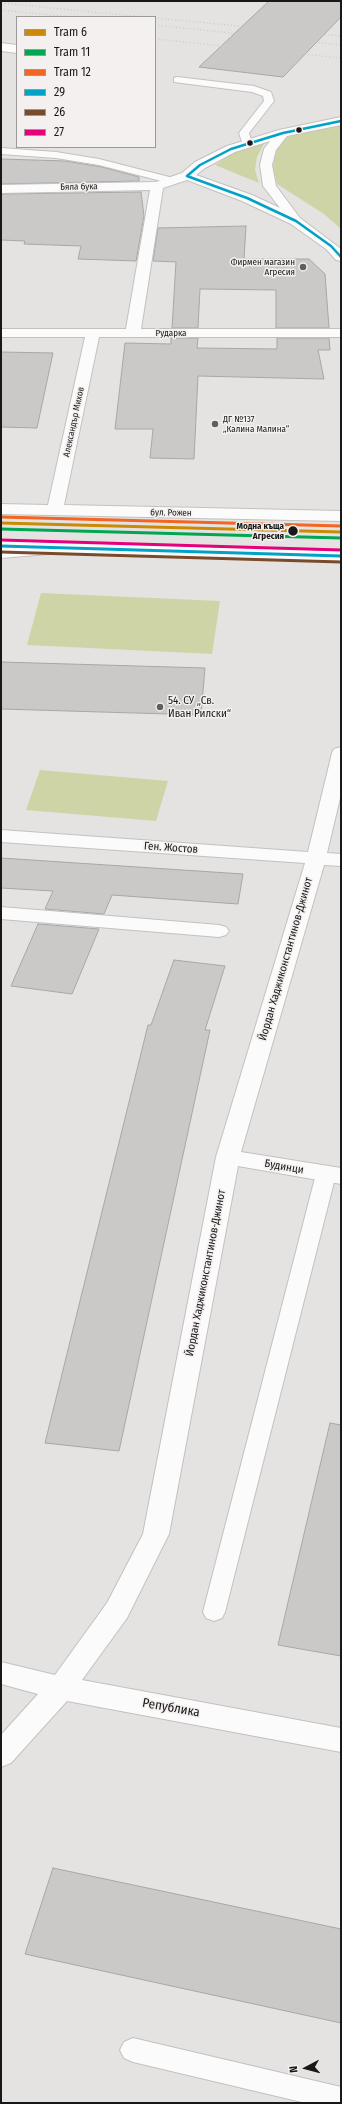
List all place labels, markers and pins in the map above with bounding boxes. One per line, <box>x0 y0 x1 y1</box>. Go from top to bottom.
unlabelled marker <box>294 125 304 135</box>
unlabelled marker <box>245 138 255 148</box>
place label: Фирмен магазин Агресия <box>231 257 295 278</box>
marker: Фирмен магазин Агресия <box>298 262 308 272</box>
place label: ДГ №137 „Калина Малина“ <box>223 414 289 435</box>
marker: ДГ №137 „Калина Малина“ <box>210 419 220 429</box>
place label: Модна къща Агресия <box>237 521 284 542</box>
marker: Модна къща Агресия <box>286 524 300 538</box>
place label: 54. СУ „Св. Иван Рилски“ <box>168 694 231 720</box>
marker: 54. СУ „Св. Иван Рилски“ <box>155 702 165 712</box>

